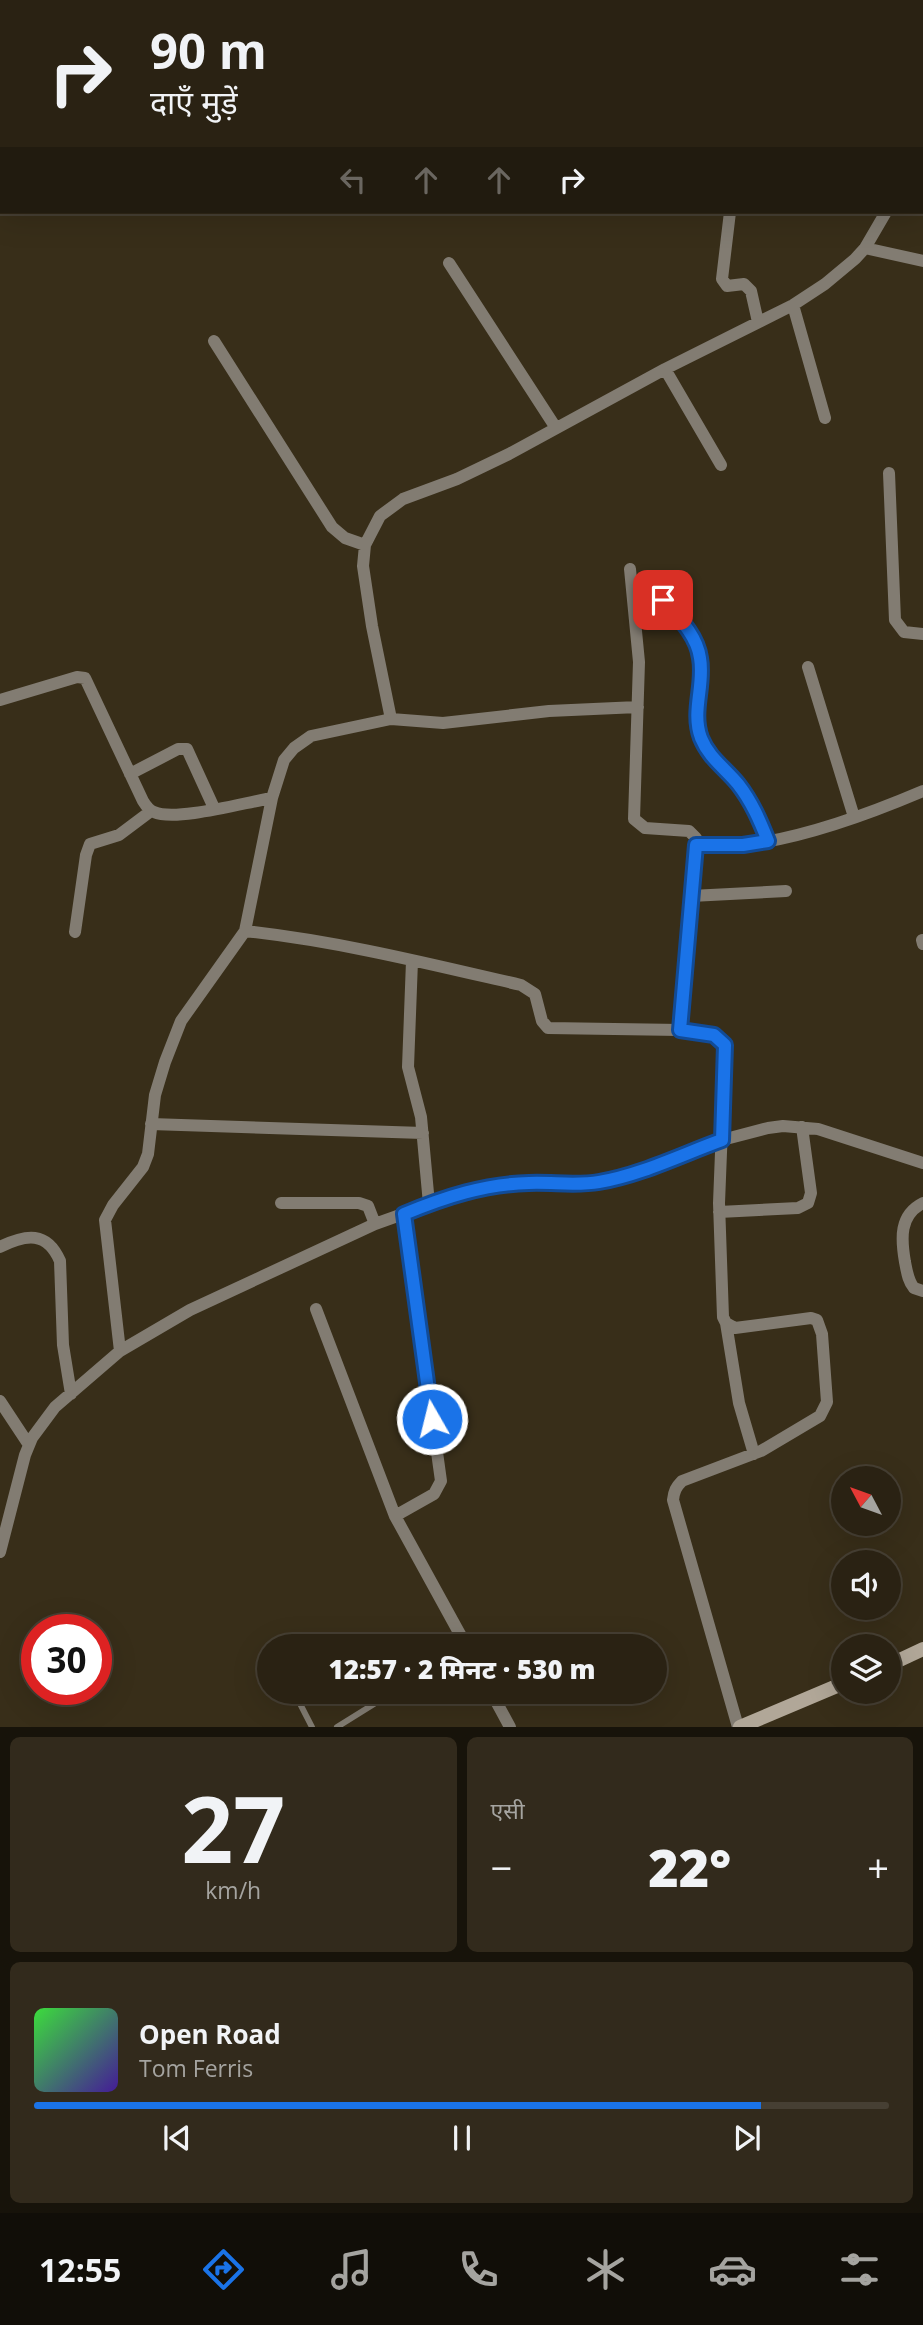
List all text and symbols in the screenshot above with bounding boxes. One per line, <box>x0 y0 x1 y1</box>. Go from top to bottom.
text: 90 m <box>150 17 267 83</box>
icon: right <box>35 28 126 119</box>
text: दाएँ मुड़ें <box>150 80 238 123</box>
icon: left <box>334 161 372 199</box>
icon: ahead <box>407 161 445 199</box>
icon: ahead <box>480 161 518 199</box>
icon: right <box>553 161 591 199</box>
pin <box>633 570 693 630</box>
icon: arrive <box>644 581 682 619</box>
position arrow <box>395 1382 469 1456</box>
north arrow <box>831 1466 901 1536</box>
map controls <box>831 1466 901 1704</box>
button: sound <box>831 1550 901 1620</box>
speed limit sign: 30 <box>21 1614 112 1705</box>
button: layers <box>831 1634 901 1704</box>
text: 12:57 · 2 मिनट · 530 m <box>329 1651 595 1687</box>
text: 27 <box>181 1766 285 1890</box>
text: एसी <box>491 1794 525 1826</box>
text: 22° <box>648 1831 731 1902</box>
text: − <box>491 1841 512 1893</box>
text: + <box>867 1841 889 1893</box>
text: km/h <box>205 1874 261 1906</box>
text: Open Road <box>139 2016 281 2052</box>
text: Tom Ferris <box>139 2052 253 2084</box>
icon: previous <box>158 2119 196 2157</box>
icon: pause <box>443 2119 481 2157</box>
icon: next <box>728 2119 766 2157</box>
icon: directions <box>199 2245 248 2294</box>
icon: music <box>327 2245 376 2294</box>
icon: phone <box>454 2245 503 2294</box>
icon: climate <box>581 2245 630 2294</box>
icon: car <box>708 2245 757 2294</box>
icon: filters <box>835 2245 884 2294</box>
text: 12:55 <box>39 2248 121 2291</box>

